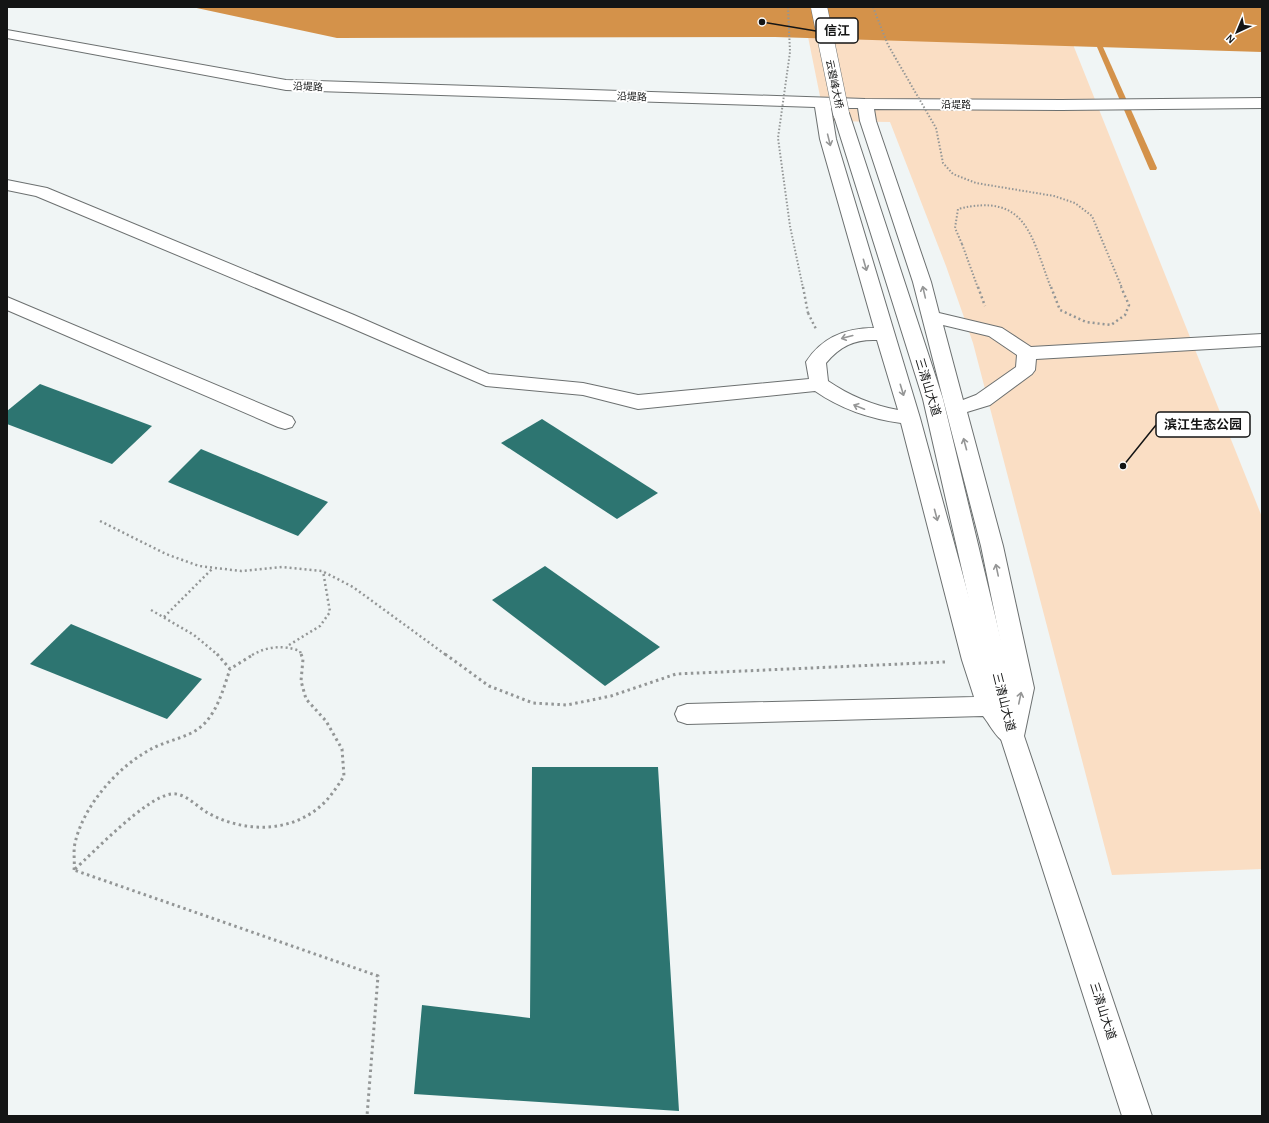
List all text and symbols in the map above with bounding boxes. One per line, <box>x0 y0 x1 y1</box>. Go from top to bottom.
north arrow <box>1217 12 1257 52</box>
callout: 信江 <box>816 18 858 43</box>
text: 信江 <box>824 23 850 38</box>
text: N <box>1223 31 1238 46</box>
street label: 云碧峰大桥 <box>823 59 845 110</box>
street label: 沿堤路 <box>293 80 323 94</box>
street label: 沿堤路 <box>617 90 647 104</box>
street label: 沿堤路 <box>941 99 971 111</box>
one-way arrow <box>826 133 833 146</box>
one-way arrow <box>861 258 869 271</box>
one-way arrow <box>919 286 927 299</box>
one-way arrow <box>841 334 854 341</box>
street label: 三清山大道 <box>913 356 943 418</box>
one-way arrow <box>899 383 906 396</box>
one-way arrow <box>853 402 865 410</box>
callout: 滨江生态公园 <box>1156 412 1250 437</box>
text: 滨江生态公园 <box>1164 417 1242 432</box>
one-way arrow <box>961 438 968 451</box>
one-way arrow <box>933 508 941 521</box>
one-way arrow <box>992 564 1000 577</box>
street label: 三清山大道 <box>990 671 1018 733</box>
one-way arrow <box>1017 691 1025 704</box>
street label: 三清山大道 <box>1087 980 1119 1042</box>

